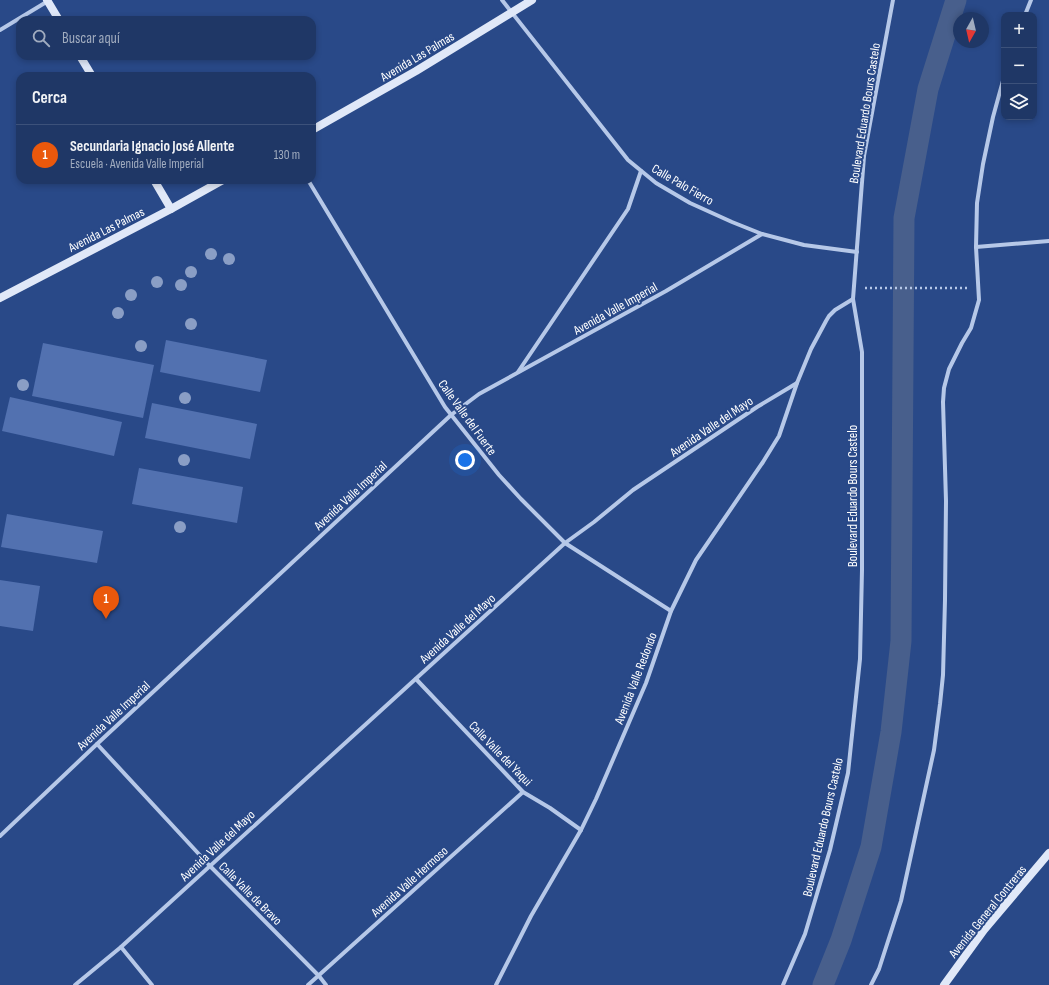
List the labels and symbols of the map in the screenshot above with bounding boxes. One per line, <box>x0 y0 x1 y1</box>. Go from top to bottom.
north arrow <box>953 12 989 48</box>
street label: Avenida Las Palmas <box>377 28 458 86</box>
street label: Boulevard Eduardo Bours Castelo <box>846 42 884 185</box>
street label: Calle Palo Fierro <box>649 161 716 209</box>
street label: Avenida Las Palmas <box>65 204 148 256</box>
street label: Avenida Valle Imperial <box>570 279 660 339</box>
street label: Calle Valle del Fuerte <box>434 377 500 458</box>
street label: Avenida Valle del Mayo <box>666 393 756 461</box>
street label: Boulevard Eduardo Bours Castelo <box>845 425 861 567</box>
your location <box>455 450 475 470</box>
street label: Avenida Valle Imperial <box>310 458 390 534</box>
pin: 1 <box>93 586 119 619</box>
street label: Avenida Valle del Mayo <box>416 590 499 668</box>
street label: Avenida Valle Redondo <box>611 630 661 727</box>
street label: Avenida Valle Imperial <box>73 678 153 754</box>
street label: Calle Valle del Yaqui <box>465 718 535 789</box>
street label: Boulevard Eduardo Bours Castelo <box>799 756 847 898</box>
street label: Avenida Valle del Mayo <box>176 807 259 885</box>
street label: Avenida Valle Hermoso <box>367 843 451 921</box>
street label: Calle Valle de Bravo <box>215 859 285 929</box>
street label: Avenida General Contreras <box>945 862 1030 962</box>

